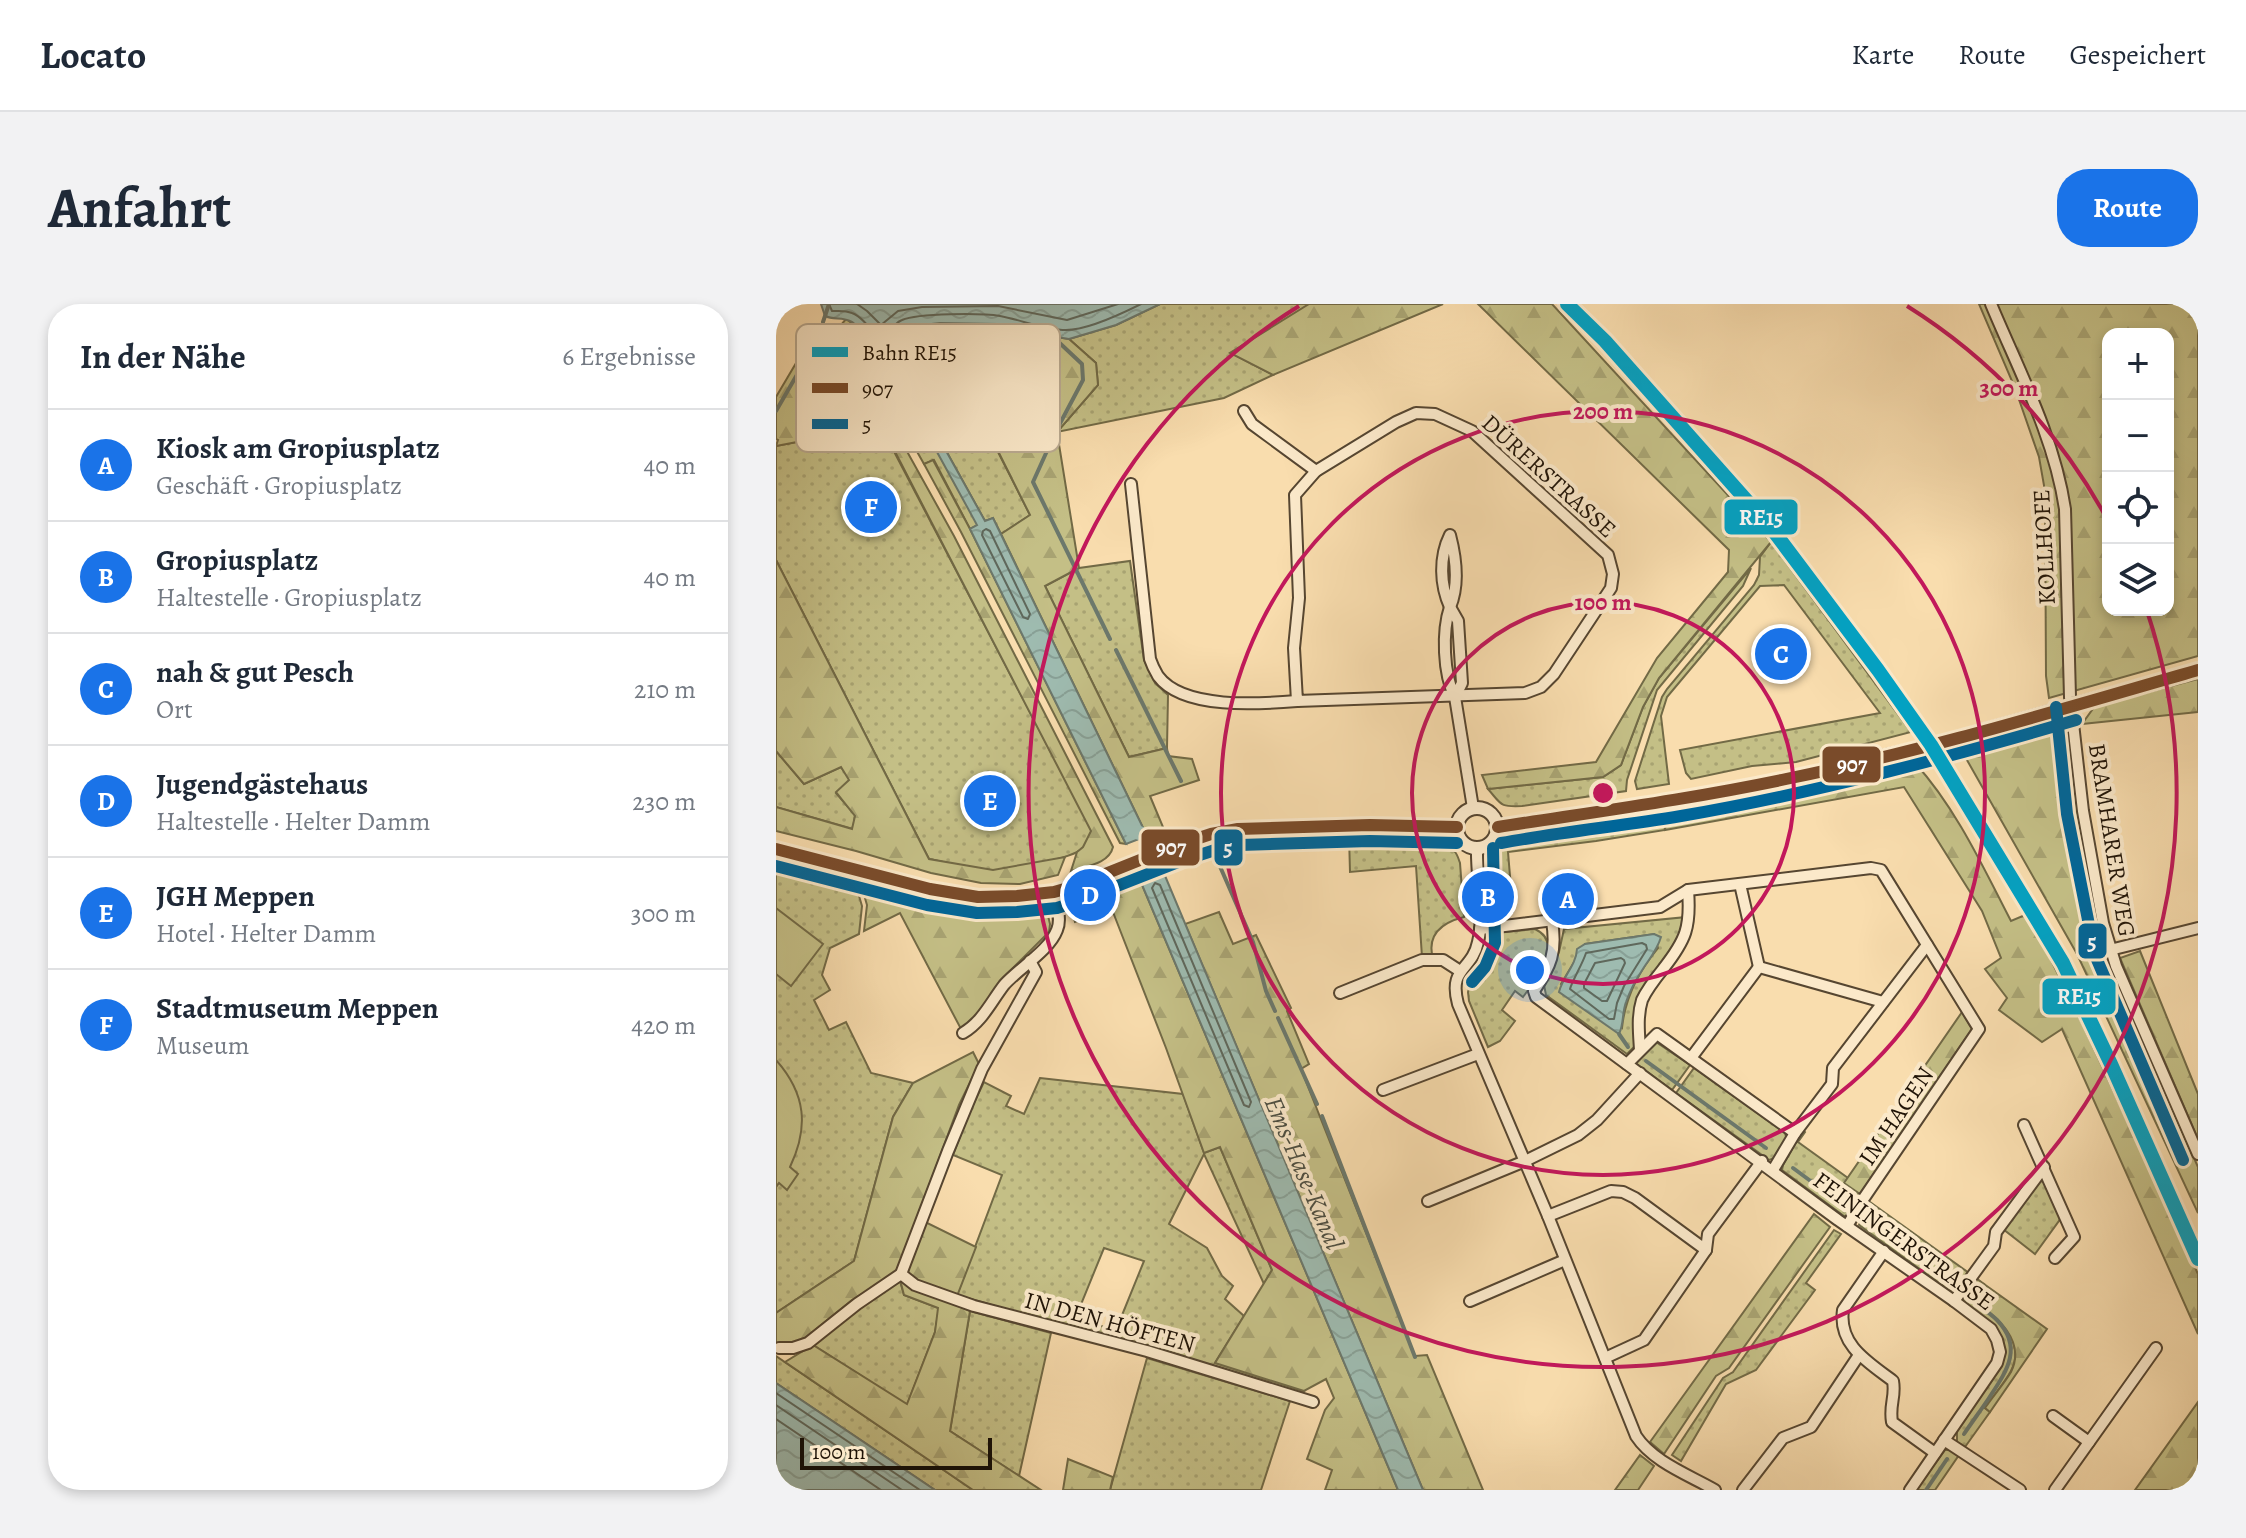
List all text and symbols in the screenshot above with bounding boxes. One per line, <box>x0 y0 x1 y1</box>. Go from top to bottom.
text: Locato <box>40 29 146 81</box>
text: Karte <box>1851 36 1914 74</box>
text: Route <box>1958 36 2026 74</box>
text: Gespeichert <box>2070 36 2206 74</box>
button: Route <box>2057 169 2198 247</box>
text: Anfahrt <box>48 170 231 246</box>
legend <box>796 324 1060 452</box>
map controls <box>2102 328 2174 616</box>
button: + <box>2102 328 2174 400</box>
text: In der Nähe <box>80 333 246 380</box>
text: Bahn RE15 <box>862 338 957 368</box>
text: 6 Ergebnisse <box>562 339 696 374</box>
text: 300 m <box>1980 372 2038 404</box>
text: 907 <box>862 374 894 404</box>
text: 200 m <box>1573 395 1633 427</box>
button: − <box>2102 400 2174 472</box>
street label: DÜRERSTRASSE <box>1475 407 1623 545</box>
text: 5 <box>862 410 871 440</box>
text: Kiosk am Gropiusplatz <box>156 428 440 468</box>
text: A <box>98 448 114 483</box>
text: 40 m <box>644 448 696 483</box>
text: Geschäft · Gropiusplatz <box>156 468 402 503</box>
button: locate <box>2102 472 2174 544</box>
pin: F <box>845 477 897 537</box>
street label: KOLLHOFE <box>2025 488 2063 606</box>
line badge: RE15 <box>1723 498 1799 536</box>
text: RE15 <box>1739 503 1783 533</box>
text: Gropiusplatz <box>156 540 318 580</box>
button: layers <box>2102 544 2174 616</box>
text: B <box>98 560 114 595</box>
text: 40 m <box>644 560 696 595</box>
text: Haltestelle · Gropiusplatz <box>156 580 422 615</box>
text: 100 m <box>1574 586 1632 618</box>
pin: C <box>1755 624 1807 684</box>
text: nah & gut Pesch <box>156 652 354 692</box>
text: C <box>98 672 114 707</box>
text: 210 m <box>634 672 696 707</box>
text: Ort <box>156 692 193 727</box>
street label: BRAMHARER WEG <box>2081 741 2143 939</box>
line badge: 907 <box>1821 745 1882 784</box>
text: 907 <box>1837 750 1868 780</box>
text: Jugendgästehaus <box>156 764 368 804</box>
pin: E <box>964 771 1016 831</box>
centre of rings <box>1589 779 1617 807</box>
text: D <box>97 784 115 819</box>
text: 230 m <box>632 784 696 819</box>
text: Haltestelle · Helter Damm <box>156 804 430 839</box>
line badge: 907 <box>1140 828 1201 867</box>
line badge: 5 <box>1213 828 1244 867</box>
text: 907 <box>1156 833 1187 863</box>
text: 5 <box>1223 833 1233 863</box>
pin: D <box>1064 865 1116 925</box>
pin: B <box>1462 867 1514 927</box>
pin: A <box>1542 869 1594 929</box>
text: JGH Meppen <box>156 876 315 916</box>
text: E <box>98 896 114 931</box>
text: 300 m <box>631 896 696 931</box>
text: Hotel · Helter Damm <box>156 916 376 951</box>
line badge: 5 <box>2077 922 2108 960</box>
text: 5 <box>2087 927 2097 957</box>
your location <box>1510 950 1550 990</box>
line badge: RE15 <box>2041 977 2117 1016</box>
text: RE15 <box>2057 982 2101 1012</box>
text: Stadtmuseum Meppen <box>156 988 439 1028</box>
text: F <box>99 1008 113 1043</box>
text: 420 m <box>631 1008 696 1043</box>
text: Museum <box>156 1028 249 1063</box>
street label: IM HAGEN <box>1851 1060 1941 1172</box>
water label: Ems-Hase-Kanal <box>1256 1091 1352 1255</box>
street label: FEININGERSTRASSE <box>1807 1164 2001 1318</box>
street label: IN DEN HÖFTEN <box>1021 1284 1199 1360</box>
scale bar <box>800 1434 992 1470</box>
text: 100 m <box>812 1437 866 1467</box>

